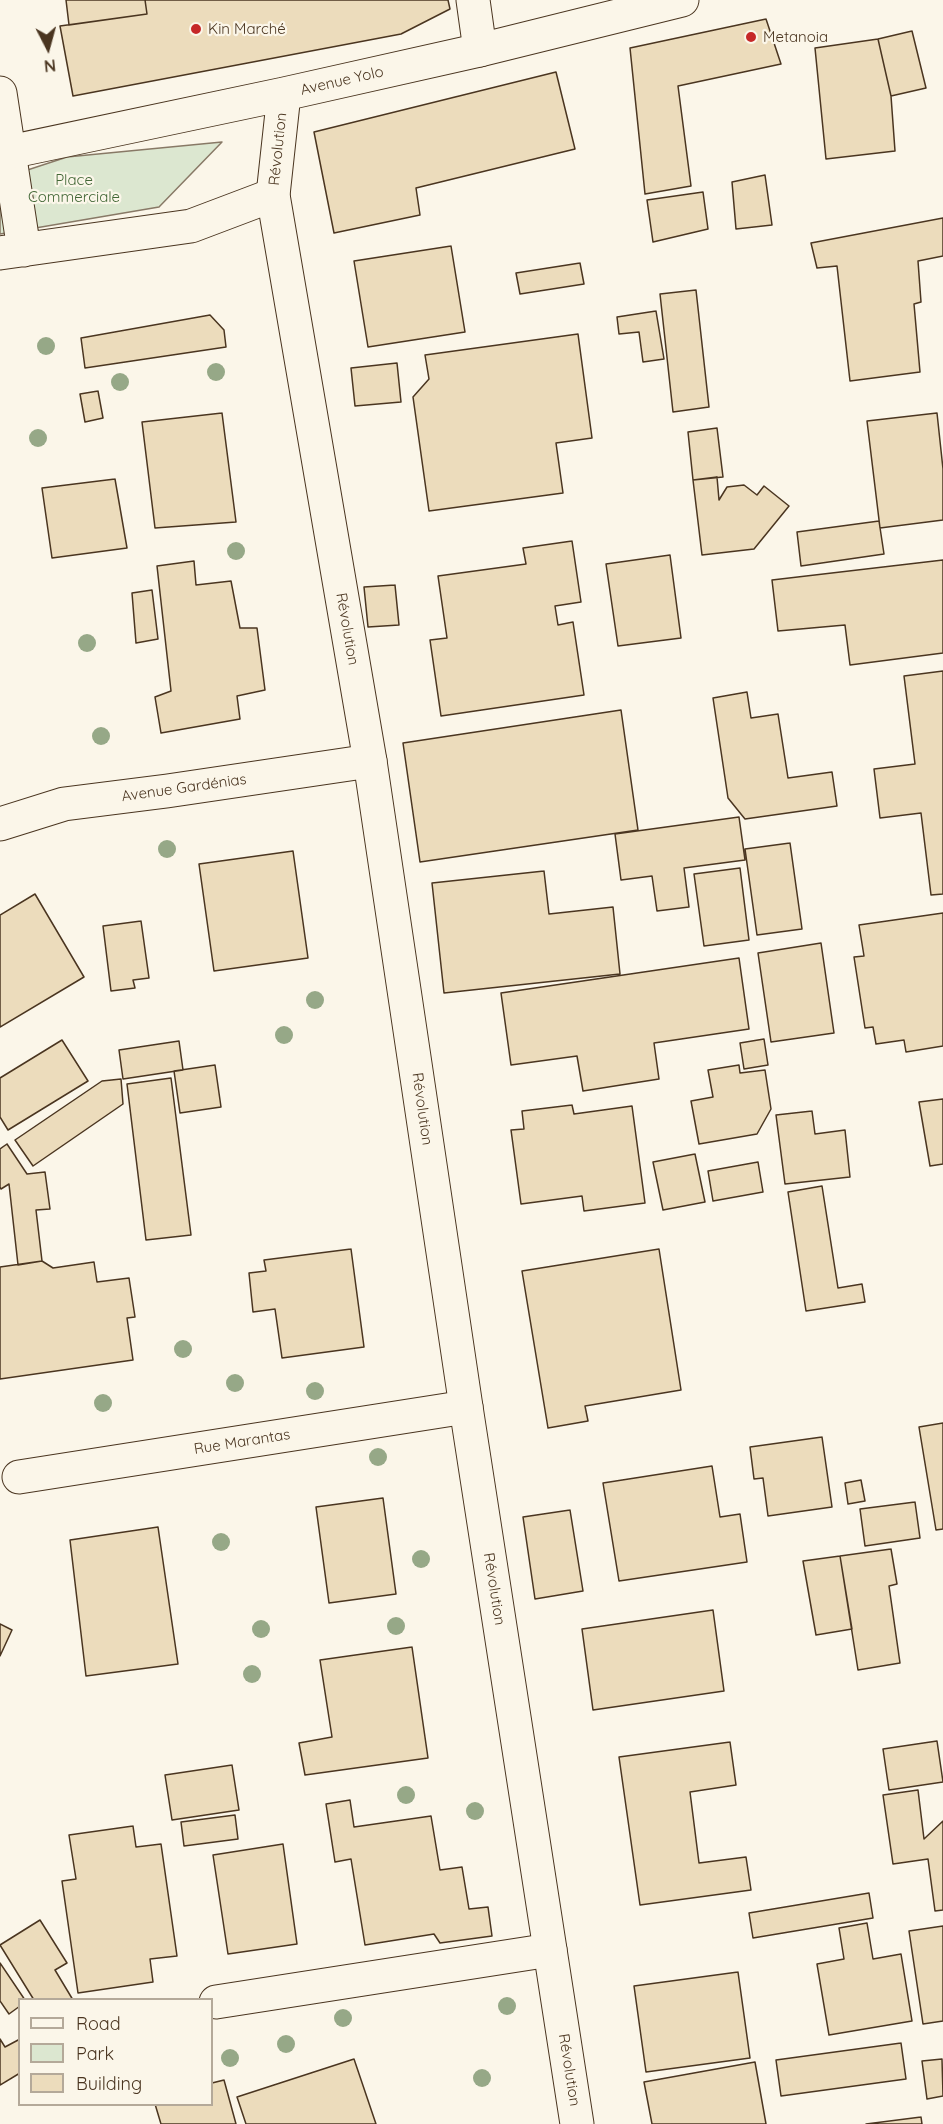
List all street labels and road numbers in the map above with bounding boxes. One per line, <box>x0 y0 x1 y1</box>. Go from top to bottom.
street label: Avenue Yolo <box>299 63 385 99</box>
street label: Révolution <box>265 112 291 186</box>
street label: Révolution <box>332 591 362 667</box>
street label: Avenue Gardénias <box>120 770 248 806</box>
street label: Révolution <box>408 1071 436 1147</box>
street label: Rue Marantas <box>193 1426 291 1458</box>
street label: Révolution <box>479 1551 509 1627</box>
street label: Révolution <box>554 2032 584 2108</box>

